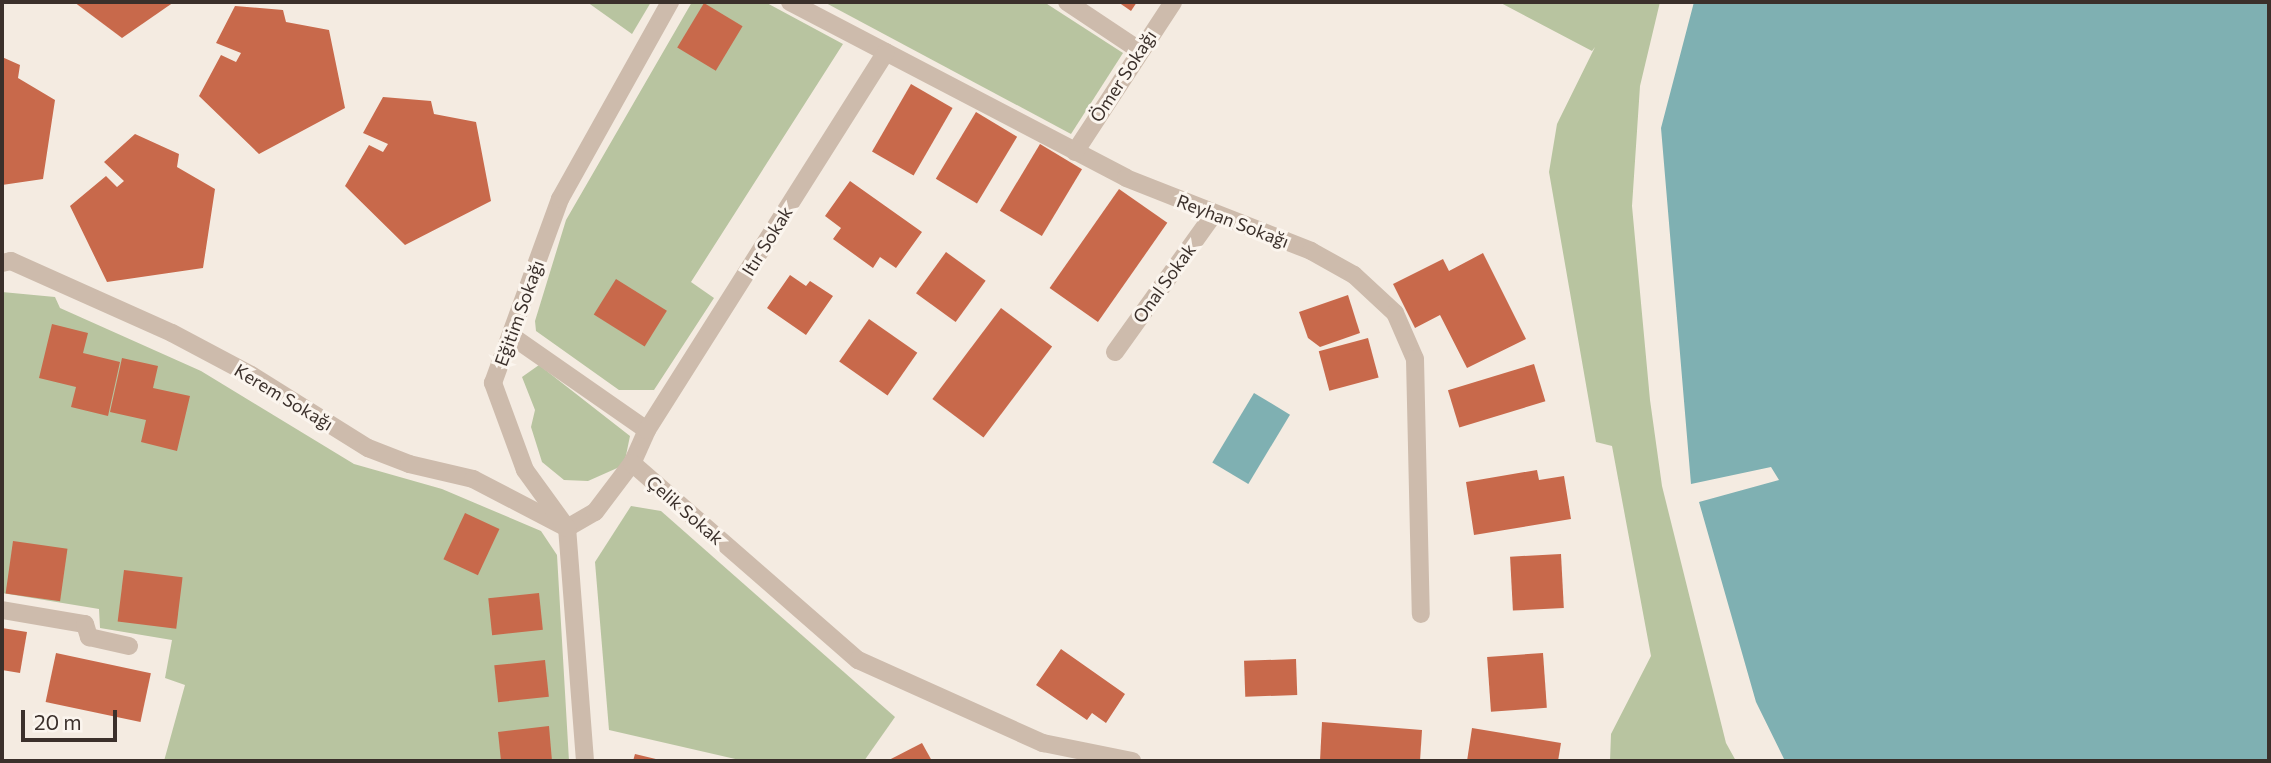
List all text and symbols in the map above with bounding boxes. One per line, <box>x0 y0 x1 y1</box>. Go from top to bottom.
street label: Ömer Sokağı <box>1085 26 1161 126</box>
street label: Reyhan Sokağı <box>1174 190 1292 252</box>
street label: Itır Sokak <box>737 202 797 280</box>
street label: Onal Sokak <box>1128 239 1200 327</box>
street label: Eğitim Sokağı <box>490 257 548 369</box>
street label: Kerem Sokağı <box>231 359 337 435</box>
street label: Çelik Sokak <box>642 471 728 549</box>
scale bar <box>24 696 121 740</box>
text: 20 m <box>34 709 82 734</box>

